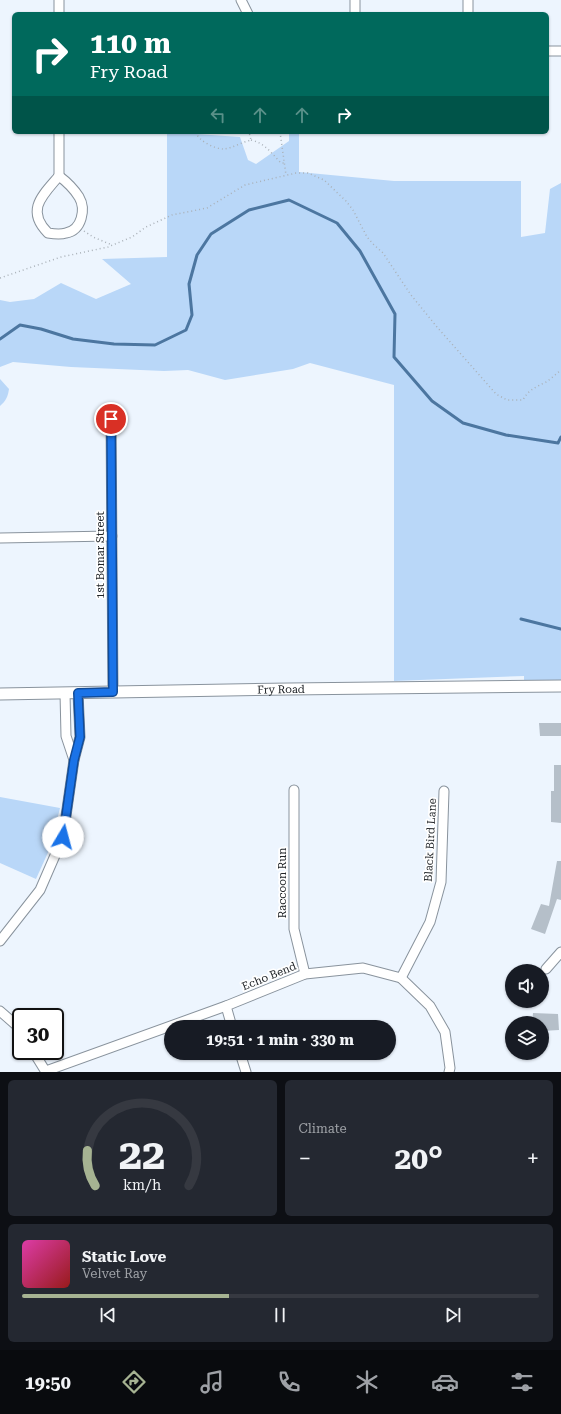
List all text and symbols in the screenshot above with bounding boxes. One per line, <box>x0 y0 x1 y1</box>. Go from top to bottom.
text: 110 m <box>90 27 171 60</box>
icon: right <box>24 28 76 80</box>
text: Fry Road <box>90 61 168 82</box>
icon: left <box>207 104 229 126</box>
icon: ahead <box>249 104 271 126</box>
icon: ahead <box>291 104 313 126</box>
icon: right <box>333 104 355 126</box>
pin <box>94 402 128 436</box>
icon: arrive <box>100 408 122 430</box>
street label: 1st Bomar Street <box>94 511 107 599</box>
street label: Fry Road <box>257 683 305 697</box>
street label: Black Bird Lane <box>422 798 439 882</box>
position arrow <box>42 816 84 858</box>
street label: Raccoon Run <box>276 848 289 918</box>
street label: Echo Bend <box>240 960 298 993</box>
map controls <box>505 964 549 1060</box>
button: sound <box>505 964 549 1008</box>
speed limit sign: 30 <box>12 1008 64 1060</box>
button: layers <box>505 1016 549 1060</box>
text: 19:51 · 1 min · 330 m <box>206 1031 354 1049</box>
text: Climate <box>299 1121 347 1136</box>
text: 22 <box>119 1130 166 1179</box>
text: 20° <box>394 1141 443 1176</box>
text: − <box>299 1146 311 1171</box>
text: + <box>527 1146 539 1171</box>
text: km/h <box>123 1177 161 1193</box>
text: Static Love <box>82 1248 166 1266</box>
text: Velvet Ray <box>82 1266 147 1281</box>
icon: previous <box>97 1304 119 1326</box>
icon: pause <box>269 1304 291 1326</box>
icon: next <box>442 1304 464 1326</box>
icon: directions <box>120 1368 148 1396</box>
icon: music <box>198 1368 226 1396</box>
icon: phone <box>275 1368 303 1396</box>
icon: climate <box>353 1368 381 1396</box>
icon: car <box>431 1368 459 1396</box>
icon: filters <box>508 1368 536 1396</box>
text: 19:50 <box>25 1372 71 1393</box>

